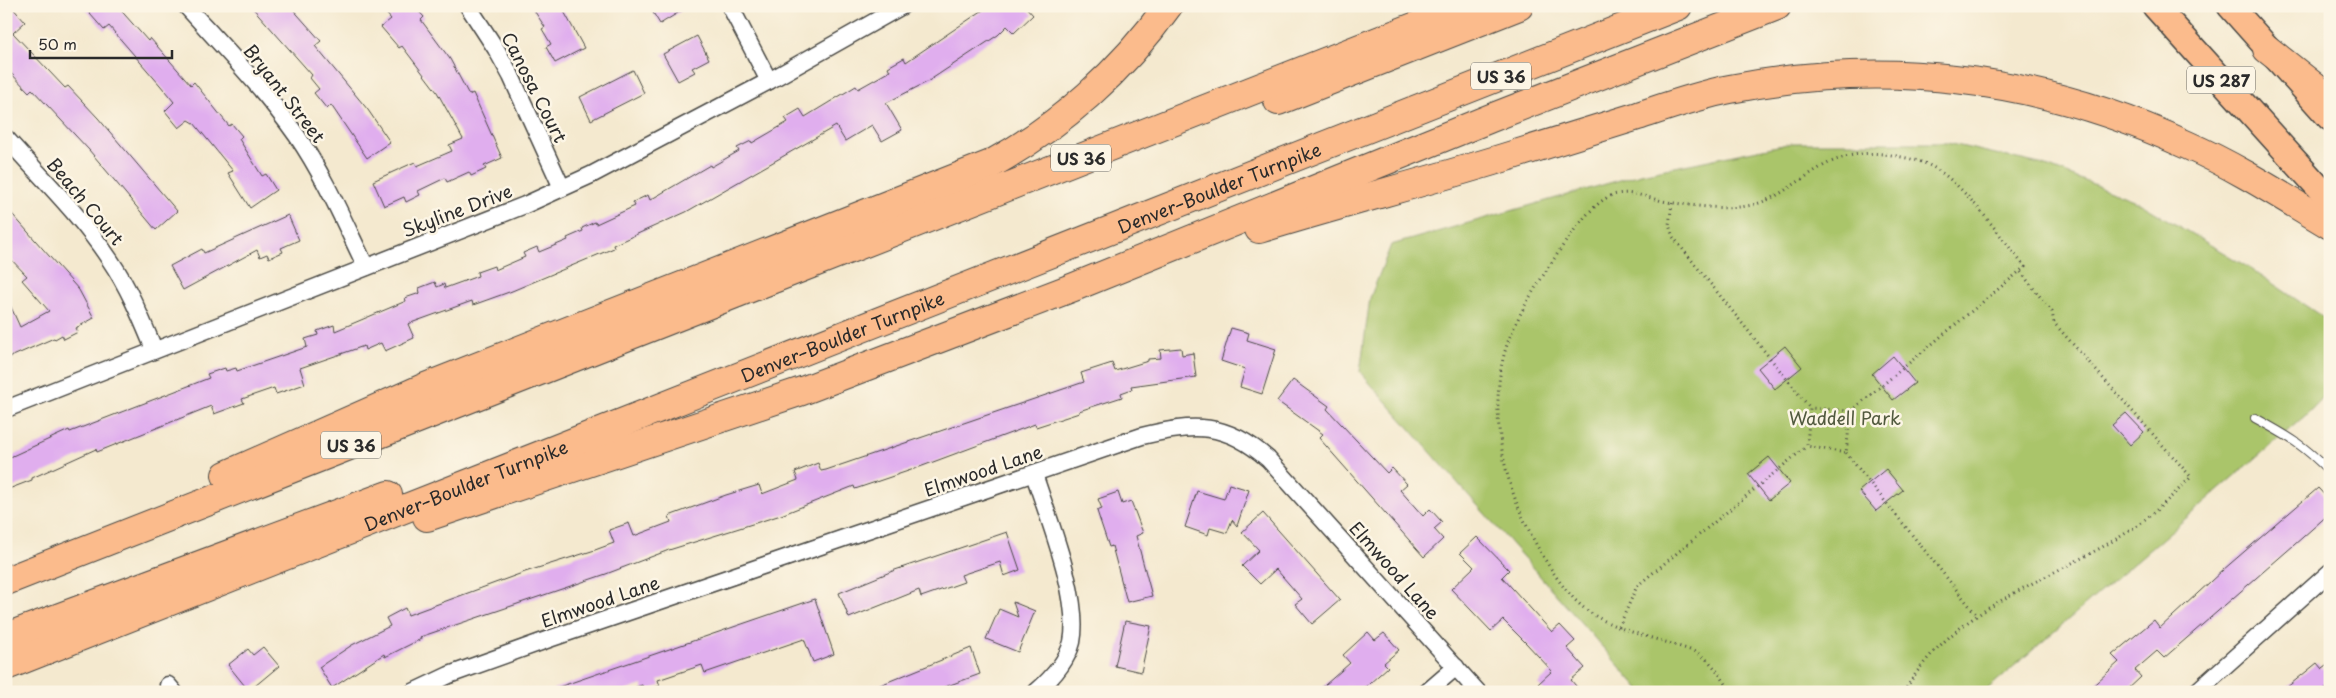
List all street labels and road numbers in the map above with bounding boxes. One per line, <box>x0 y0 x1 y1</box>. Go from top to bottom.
street label: Canosa Court <box>496 27 574 147</box>
street label: Bryant Street <box>238 38 332 148</box>
road number: US 36 <box>1471 62 1531 90</box>
road number: US 287 <box>2187 66 2255 94</box>
street label: Denver–Boulder Turnpike <box>1113 135 1325 240</box>
road number: US 36 <box>1051 144 1111 172</box>
street label: Beach Court <box>41 151 131 251</box>
street label: Skyline Drive <box>398 177 516 243</box>
street label: Denver–Boulder Turnpike <box>736 284 948 388</box>
road number: US 36 <box>321 432 381 458</box>
street label: Denver–Boulder Turnpike <box>360 432 571 537</box>
street label: Elmwood Lane <box>920 437 1046 503</box>
street label: Elmwood Lane <box>1344 515 1446 625</box>
street label: Elmwood Lane <box>537 568 663 634</box>

